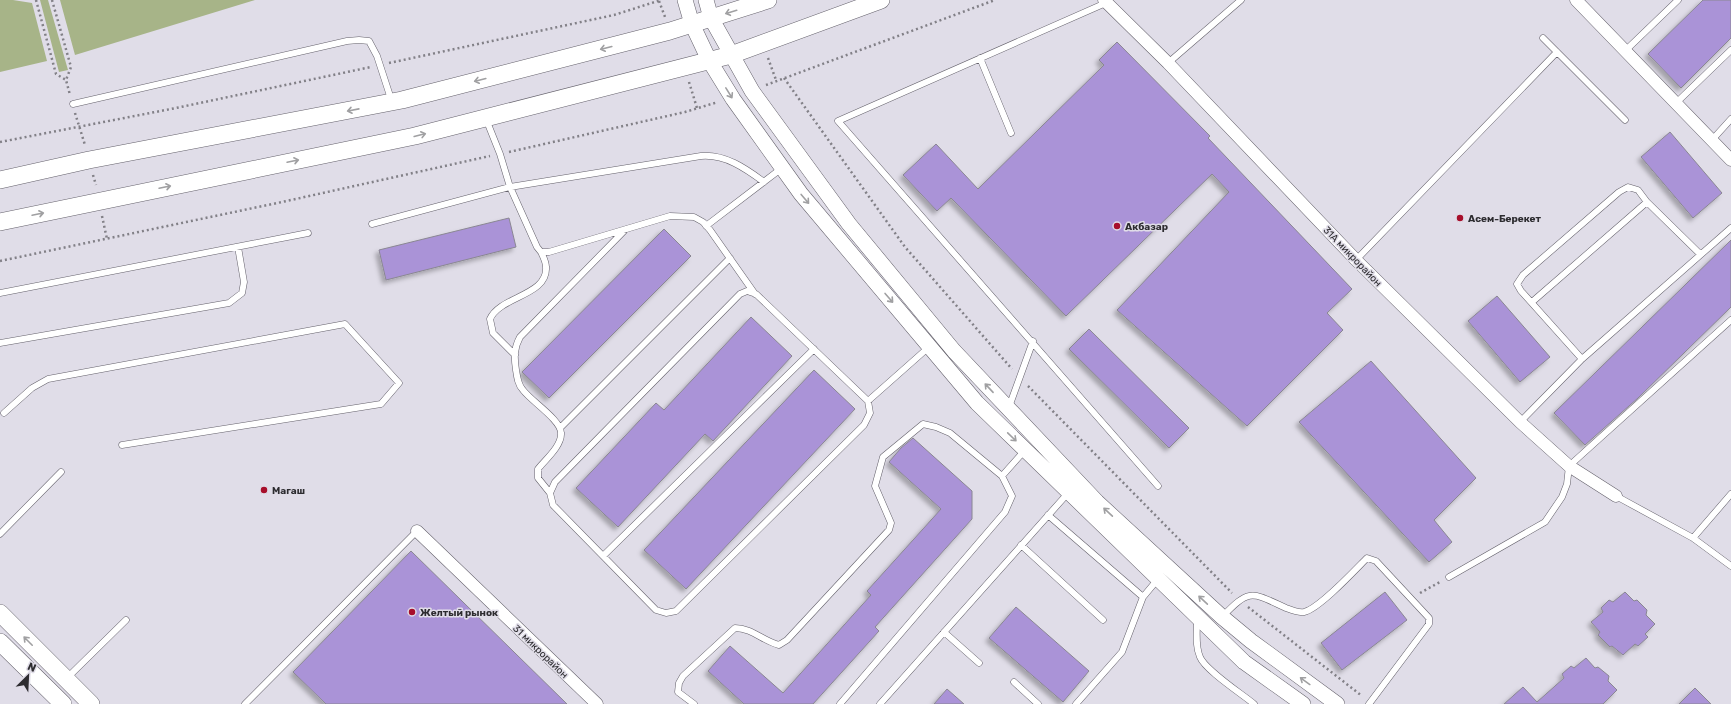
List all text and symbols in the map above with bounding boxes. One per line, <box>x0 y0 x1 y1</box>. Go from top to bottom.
one-way arrow <box>725 9 738 16</box>
one-way arrow <box>600 44 613 52</box>
one-way arrow <box>474 77 487 84</box>
one-way arrow <box>726 87 734 99</box>
one-way arrow <box>347 106 360 114</box>
one-way arrow <box>413 130 426 138</box>
one-way arrow <box>286 157 299 165</box>
one-way arrow <box>159 183 172 191</box>
one-way arrow <box>801 194 810 204</box>
one-way arrow <box>31 209 44 217</box>
marker: Асем-Берекет <box>1455 213 1465 223</box>
place label: Асем-Берекет <box>1468 213 1542 225</box>
marker: Акбазар <box>1112 221 1122 231</box>
place label: Акбазар <box>1125 221 1168 233</box>
street label: 31А микрорайон <box>1321 224 1384 289</box>
one-way arrow <box>884 293 893 303</box>
one-way arrow <box>984 383 994 393</box>
one-way arrow <box>1007 433 1017 442</box>
marker: Магаш <box>259 485 269 495</box>
place label: Магаш <box>272 485 305 497</box>
one-way arrow <box>1103 507 1113 517</box>
one-way arrow <box>1198 596 1209 605</box>
marker: Желтый рынок <box>407 607 417 617</box>
place label: Желтый рынок <box>420 607 498 619</box>
street label: 31 микрорайон <box>510 622 570 681</box>
one-way arrow <box>23 636 33 646</box>
north arrow <box>8 656 48 696</box>
text: N <box>26 660 38 675</box>
one-way arrow <box>1300 677 1311 685</box>

